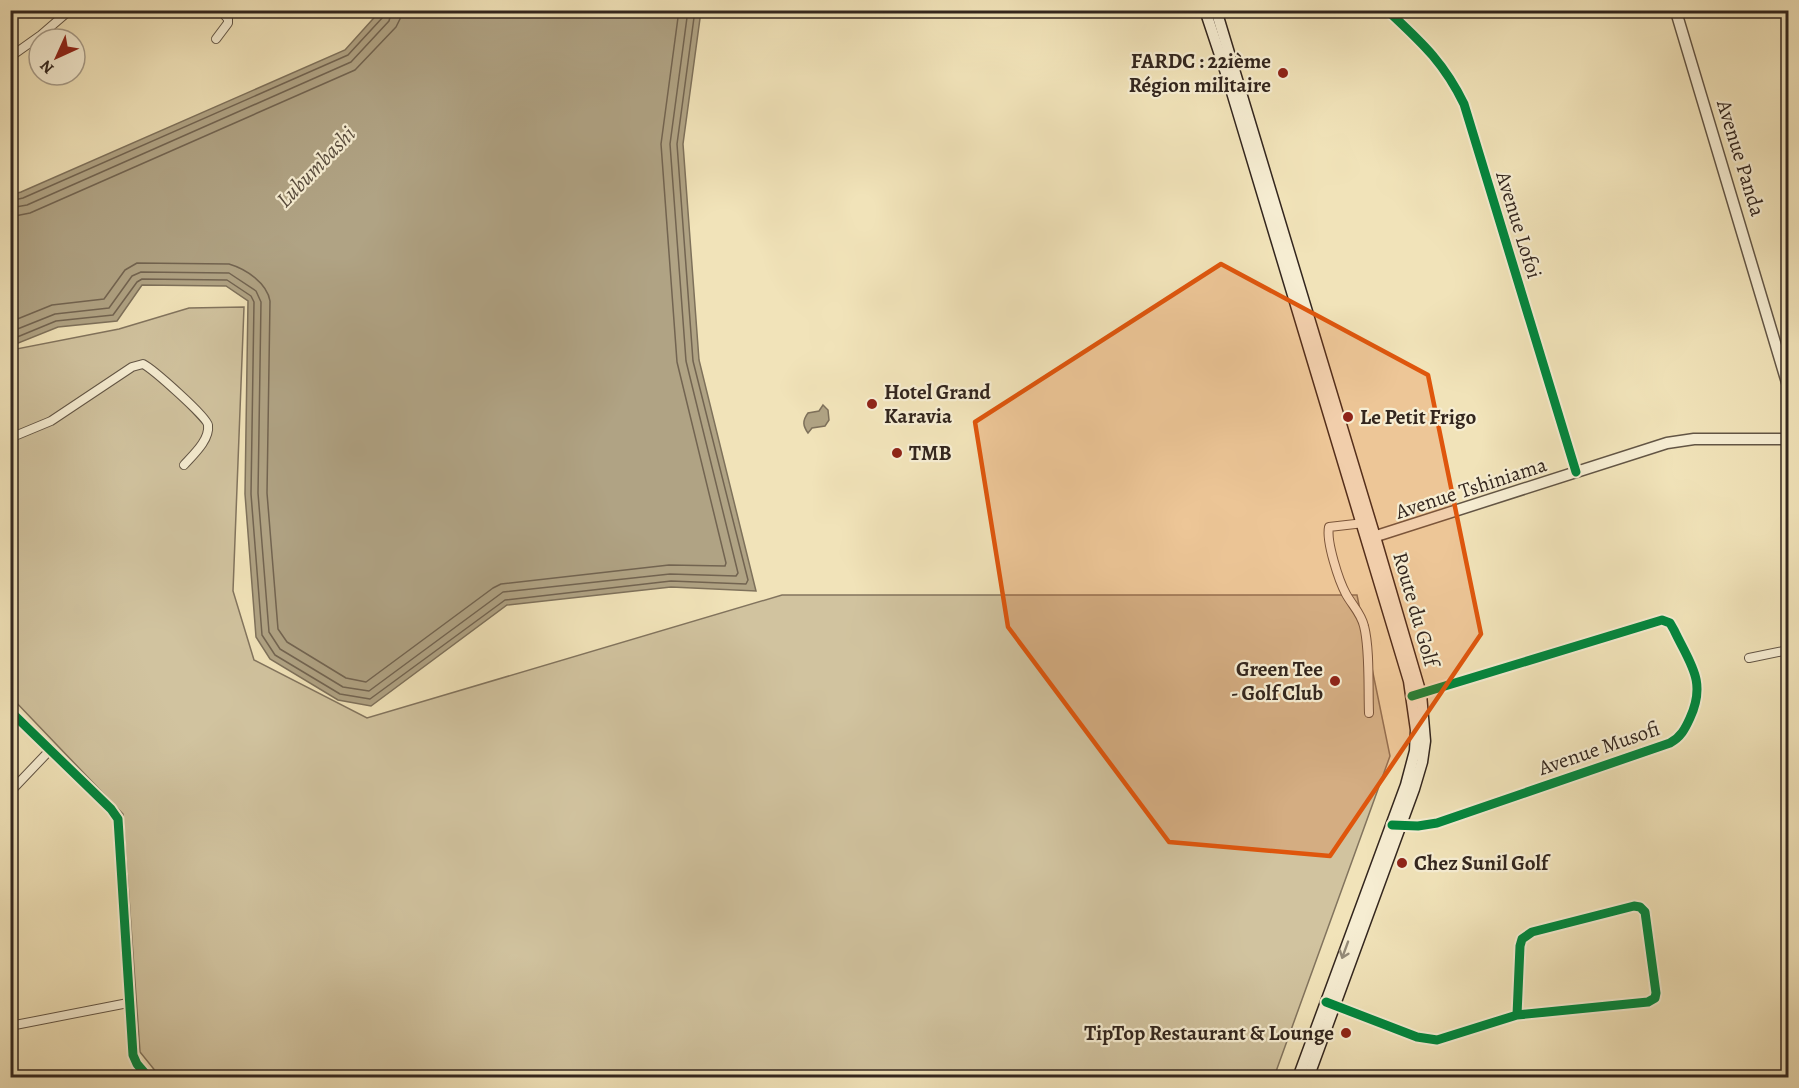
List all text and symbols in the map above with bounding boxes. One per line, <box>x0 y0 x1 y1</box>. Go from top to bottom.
north arrow <box>27 27 87 87</box>
place label: FARDC : 22ième Région militaire <box>1129 47 1271 99</box>
text: N <box>35 55 59 79</box>
marker: FARDC : 22ième Région militaire <box>1276 66 1290 80</box>
street label: Avenue Panda <box>1710 95 1772 220</box>
water label: Lubumbashi <box>270 120 363 214</box>
street label: Avenue Lofoi <box>1489 167 1549 282</box>
place label: Hotel Grand Karavia <box>884 378 992 430</box>
marker: Hotel Grand Karavia <box>865 397 879 411</box>
place label: Le Petit Frigo <box>1360 403 1476 431</box>
marker: Le Petit Frigo <box>1341 410 1355 424</box>
place label: TMB <box>909 439 952 467</box>
marker: TMB <box>890 446 904 460</box>
street label: Avenue Tshiniama <box>1391 450 1550 526</box>
street label: Route du Golf <box>1386 549 1446 672</box>
place label: Green Tee - Golf Club <box>1231 655 1323 707</box>
marker: Green Tee - Golf Club <box>1328 674 1342 688</box>
street label: Avenue Musofi <box>1534 714 1663 782</box>
place label: Chez Sunil Golf <box>1414 849 1551 877</box>
marker: Chez Sunil Golf <box>1395 856 1409 870</box>
one-way arrow <box>1339 940 1350 959</box>
place label: TipTop Restaurant & Lounge <box>1084 1019 1334 1047</box>
marker: TipTop Restaurant & Lounge <box>1339 1026 1353 1040</box>

